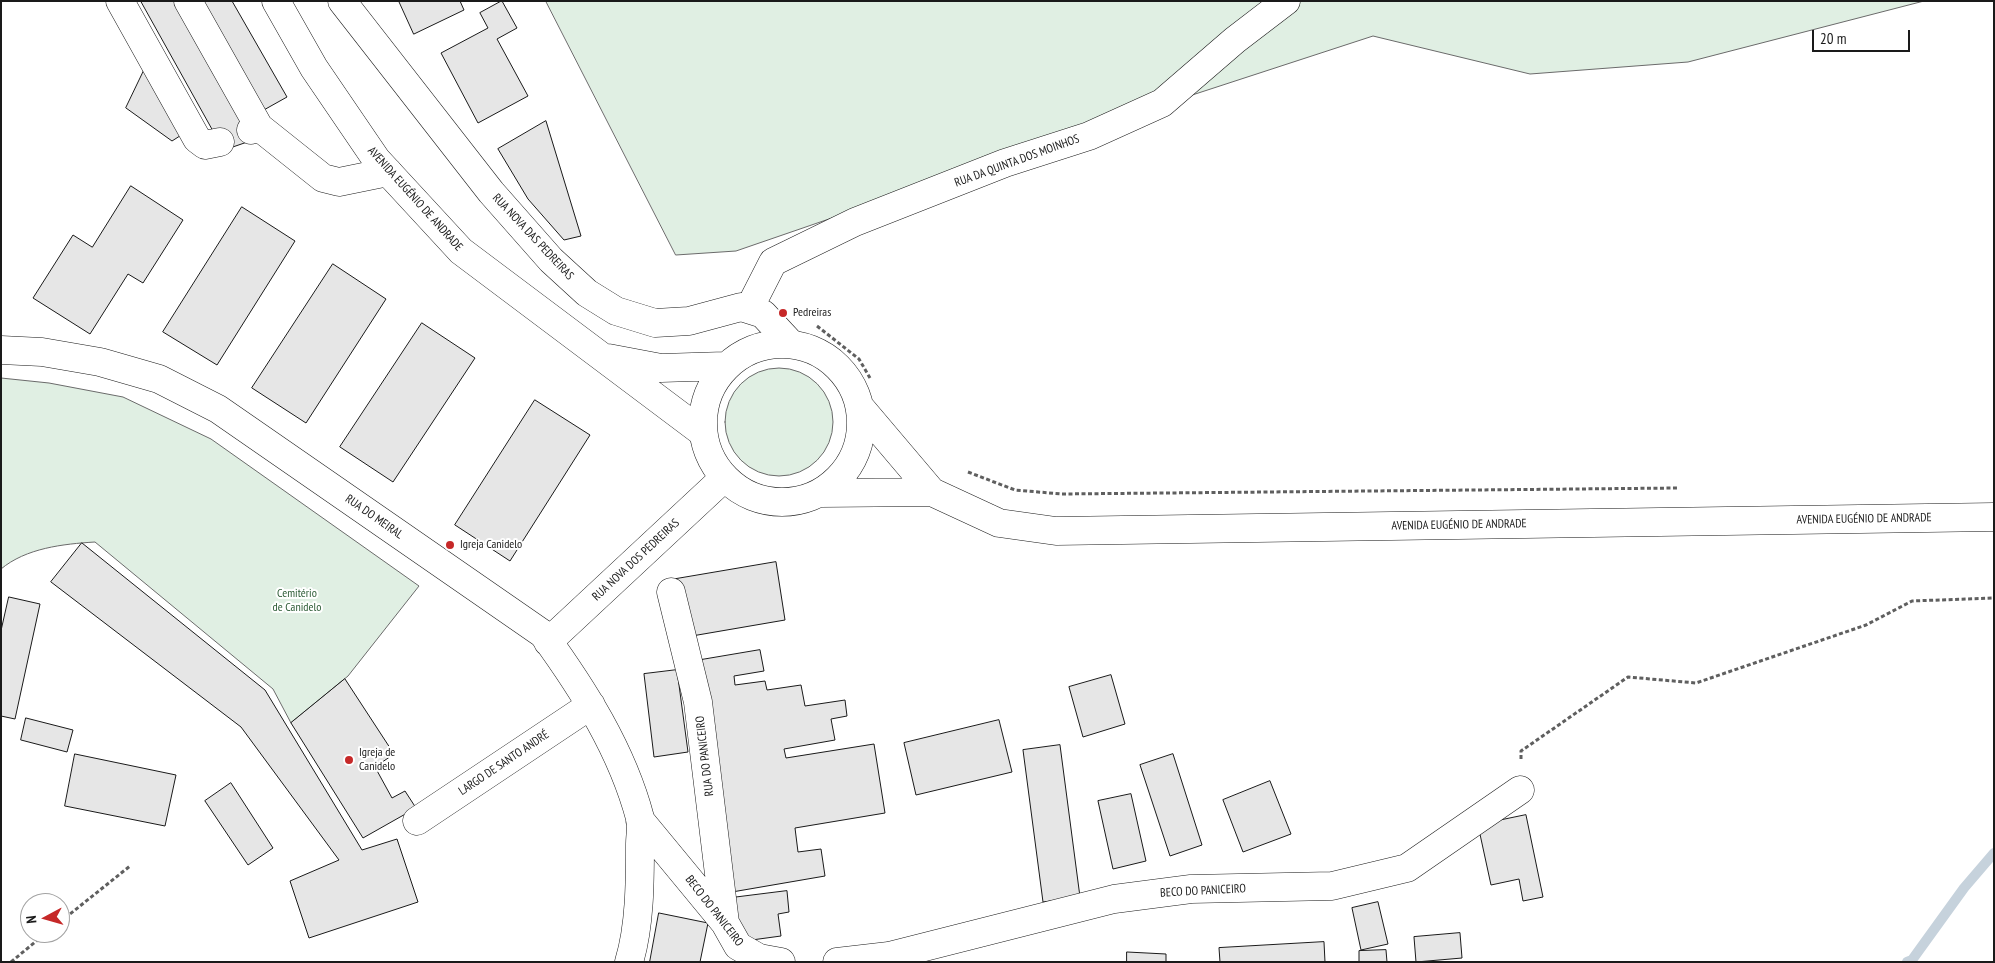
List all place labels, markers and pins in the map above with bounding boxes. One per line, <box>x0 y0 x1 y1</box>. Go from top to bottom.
place label: Pedreiras <box>793 306 831 320</box>
marker: Pedreiras <box>777 307 789 319</box>
place label: Igreja Canidelo <box>460 538 522 552</box>
marker: Igreja Canidelo <box>444 539 456 551</box>
place label: Igreja de Canidelo <box>359 746 395 774</box>
marker: Igreja de Canidelo <box>343 754 355 766</box>

